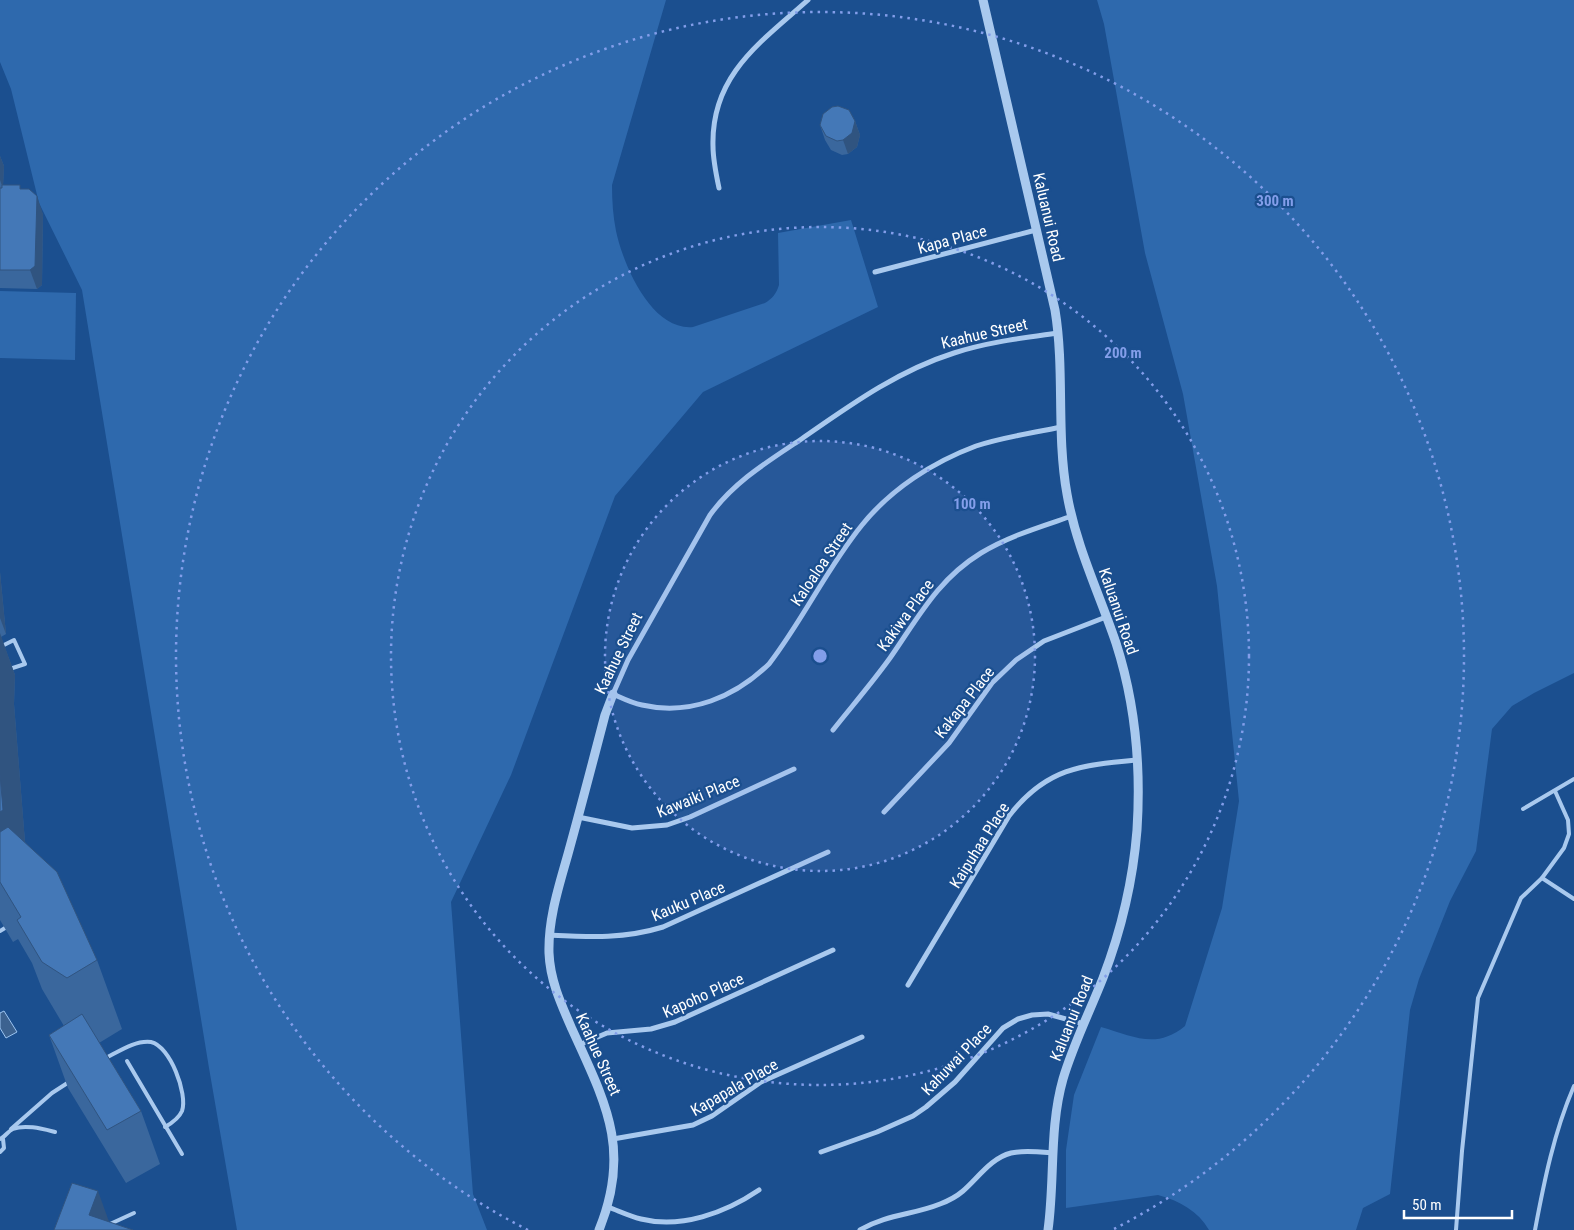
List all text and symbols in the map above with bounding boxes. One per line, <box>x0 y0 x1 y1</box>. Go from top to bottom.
street label: Kaluanui Road <box>1029 171 1068 263</box>
text: 300 m <box>1256 192 1294 210</box>
street label: Kapa Place <box>916 221 989 258</box>
street label: Kaahue Street <box>939 314 1029 353</box>
text: 200 m <box>1104 344 1142 362</box>
text: 100 m <box>953 495 991 513</box>
street label: Kaloaloa Street <box>787 519 856 610</box>
street label: Kaluanui Road <box>1095 565 1142 657</box>
street label: Kakiwa Place <box>873 576 938 655</box>
street label: Kaahue Street <box>591 609 646 697</box>
centre of rings <box>811 647 829 665</box>
street label: Kakapa Place <box>931 663 998 742</box>
street label: Kawaiki Place <box>654 771 742 822</box>
street label: Kaipuhaa Place <box>946 799 1013 892</box>
street label: Kauku Place <box>649 878 728 925</box>
street label: Kapoho Place <box>660 969 747 1022</box>
street label: Kaluanui Road <box>1046 973 1097 1064</box>
street label: Kaahue Street <box>572 1010 625 1099</box>
street label: Kahuwai Place <box>917 1020 995 1099</box>
street label: Kapapala Place <box>687 1055 781 1120</box>
scale bar <box>1404 1188 1512 1220</box>
text: 50 m <box>1412 1196 1442 1214</box>

